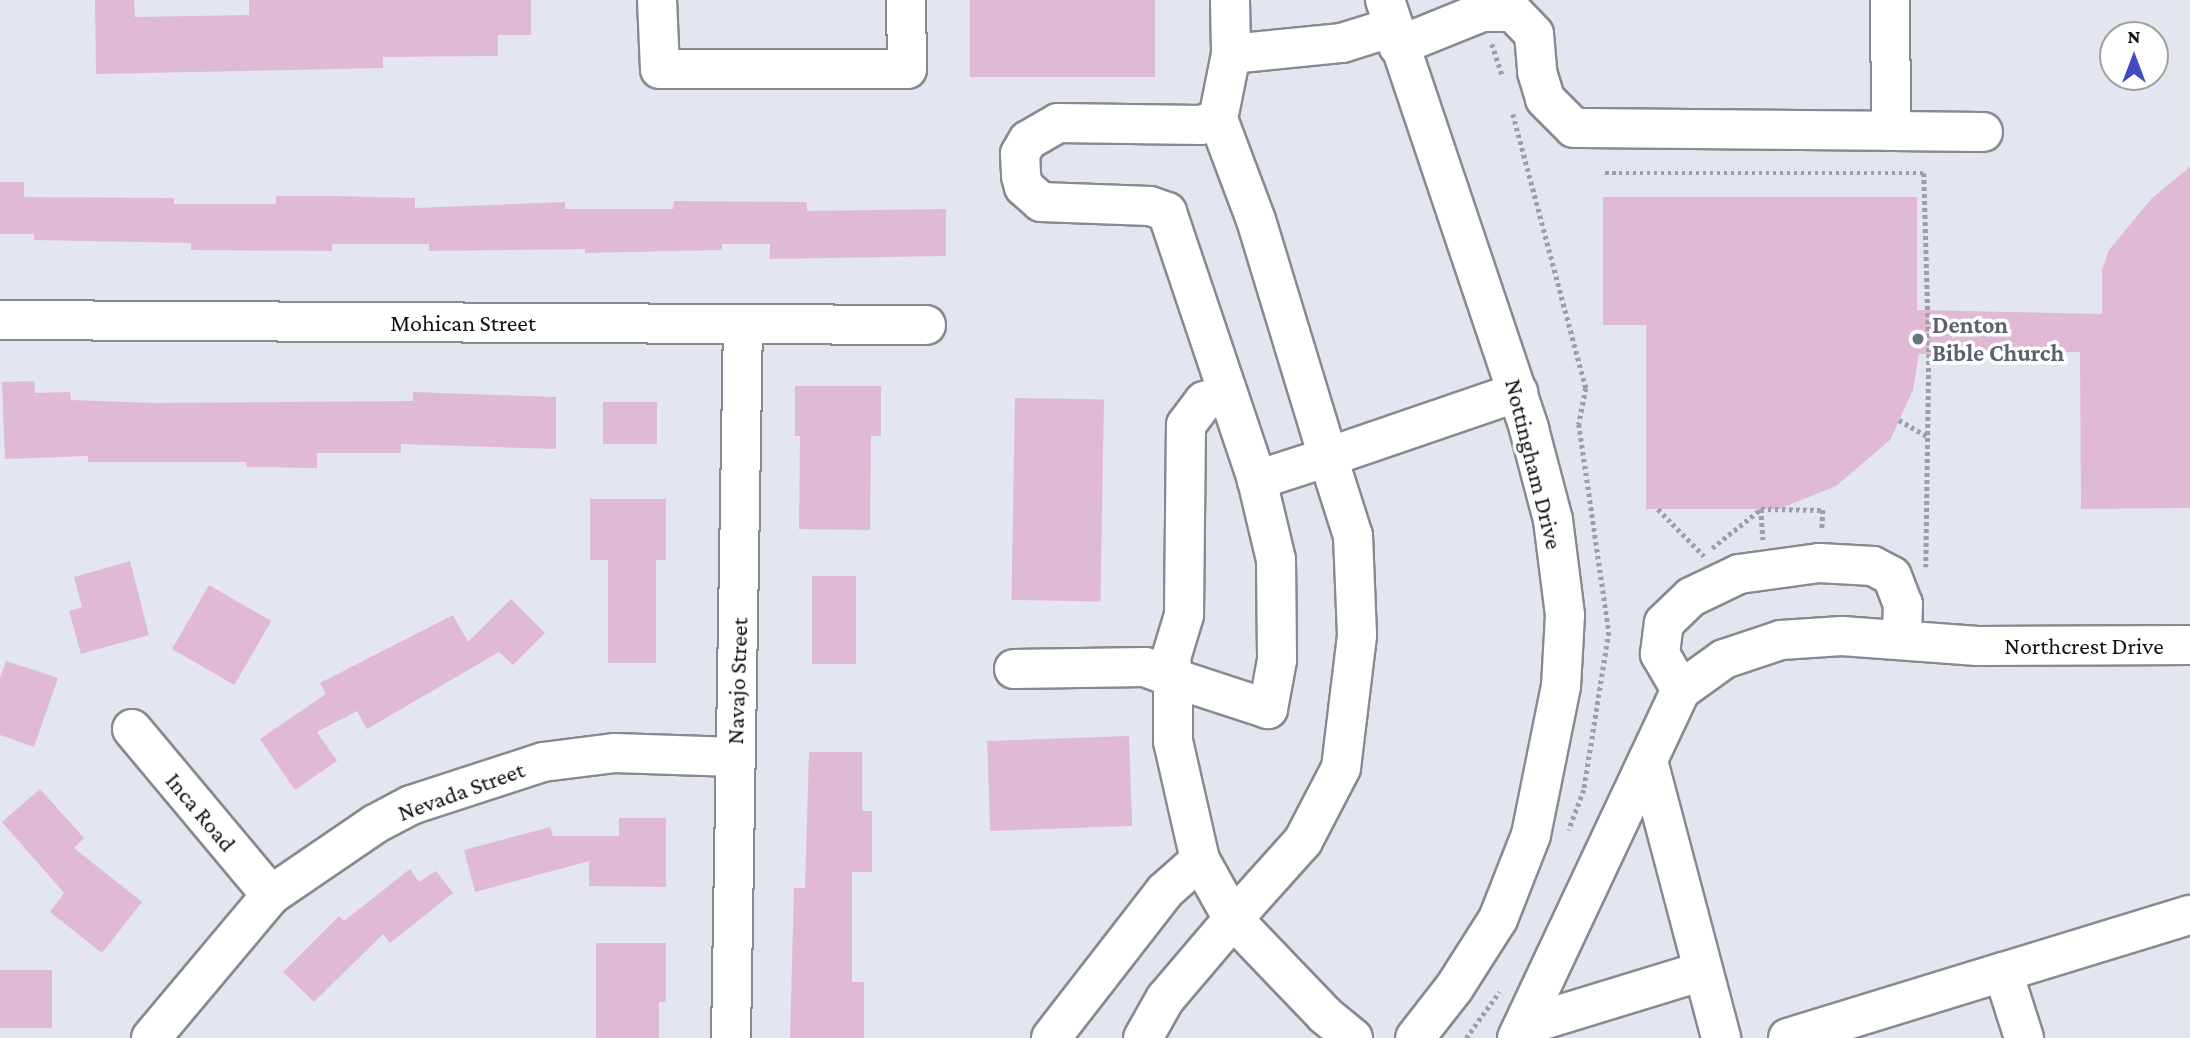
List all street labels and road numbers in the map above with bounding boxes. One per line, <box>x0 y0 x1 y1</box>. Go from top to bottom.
street label: Mohican Street <box>390 309 536 337</box>
street label: Nottingham Drive <box>1499 376 1569 552</box>
street label: Navajo Street <box>720 617 754 745</box>
street label: Northcrest Drive <box>2004 632 2164 660</box>
street label: Nevada Street <box>394 755 528 827</box>
street label: Inca Road <box>160 767 242 857</box>

